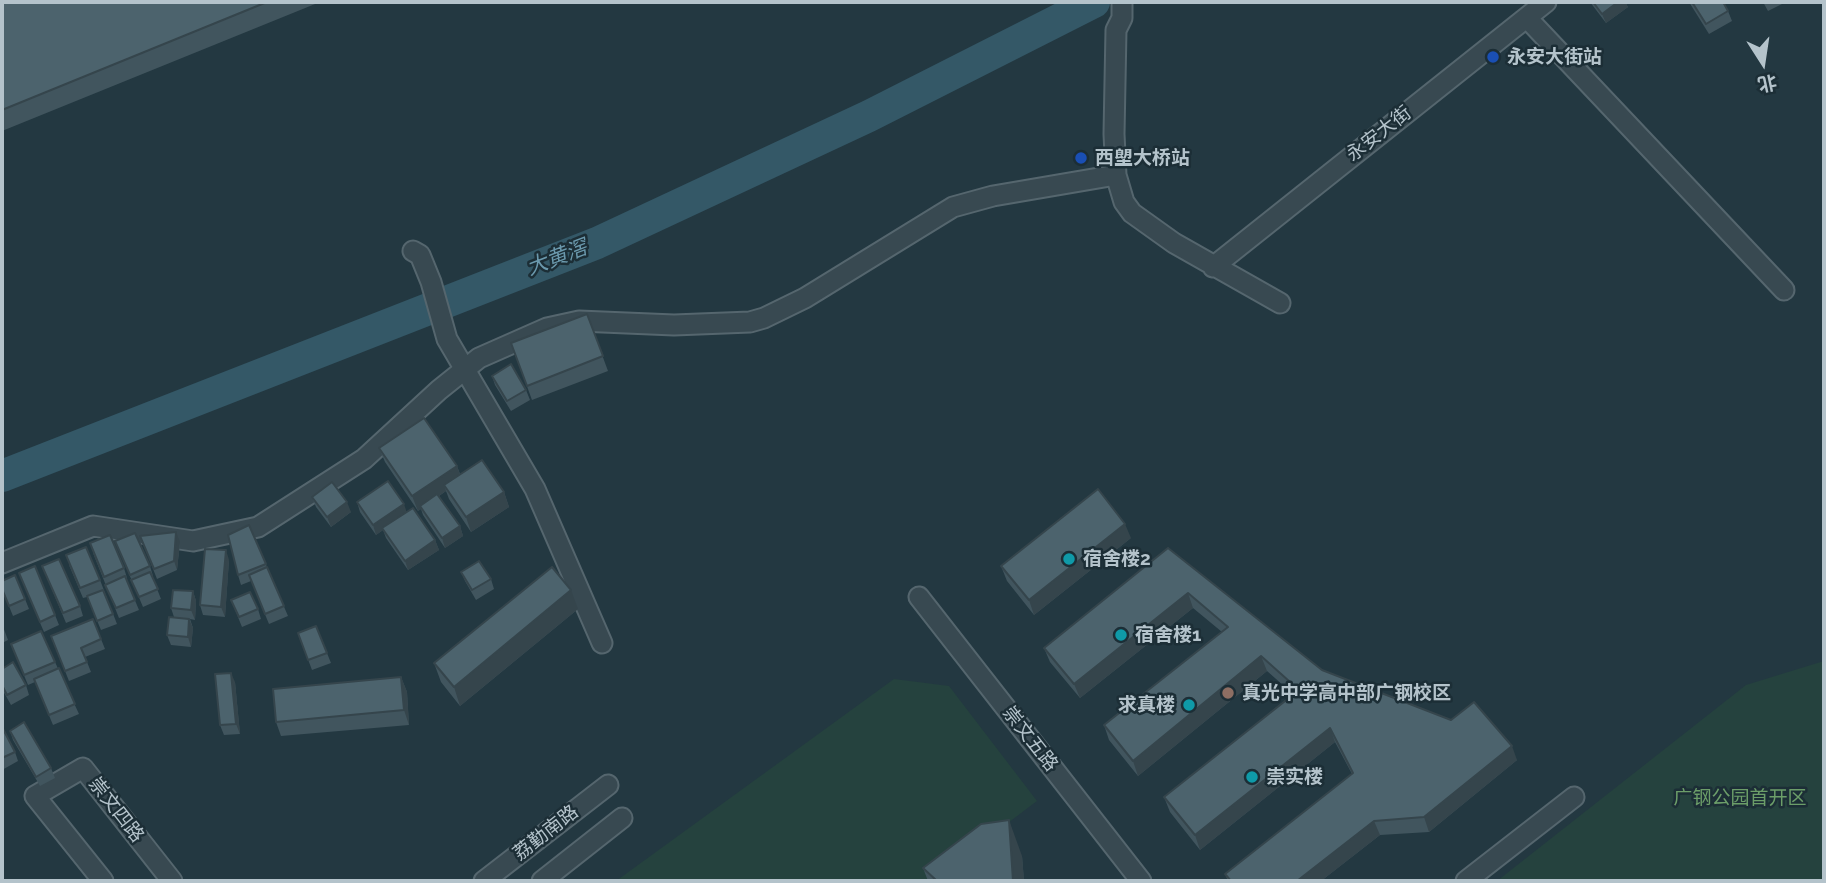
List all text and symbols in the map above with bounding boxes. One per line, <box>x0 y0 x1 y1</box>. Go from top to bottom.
north arrow <box>1728 28 1798 98</box>
place label: 永安大街站 <box>1507 46 1602 68</box>
marker: 永安大街站 <box>1485 49 1501 65</box>
text: 北 <box>1756 71 1779 96</box>
street label: 永安大街 <box>1342 102 1416 166</box>
place label: 西塱大桥站 <box>1095 147 1190 169</box>
marker: 西塱大桥站 <box>1073 150 1089 166</box>
water label: 大黄滘 <box>523 235 591 281</box>
place label: 宿舍楼2 <box>1083 548 1151 570</box>
marker: 宿舍楼2 <box>1061 551 1077 567</box>
place label: 宿舍楼1 <box>1135 624 1201 646</box>
marker: 宿舍楼1 <box>1113 627 1129 643</box>
place label: 真光中学高中部广钢校区 <box>1242 682 1451 704</box>
marker: 真光中学高中部广钢校区 <box>1220 685 1236 701</box>
place label: 求真楼 <box>1118 694 1175 716</box>
marker: 求真楼 <box>1181 697 1197 713</box>
street label: 崇文五路 <box>998 702 1062 776</box>
place label: 崇实楼 <box>1266 766 1323 788</box>
marker: 崇实楼 <box>1244 769 1260 785</box>
street label: 崇文四路 <box>84 773 148 847</box>
park label: 广钢公园首开区 <box>1674 787 1806 809</box>
street label: 荔勤南路 <box>509 801 583 865</box>

